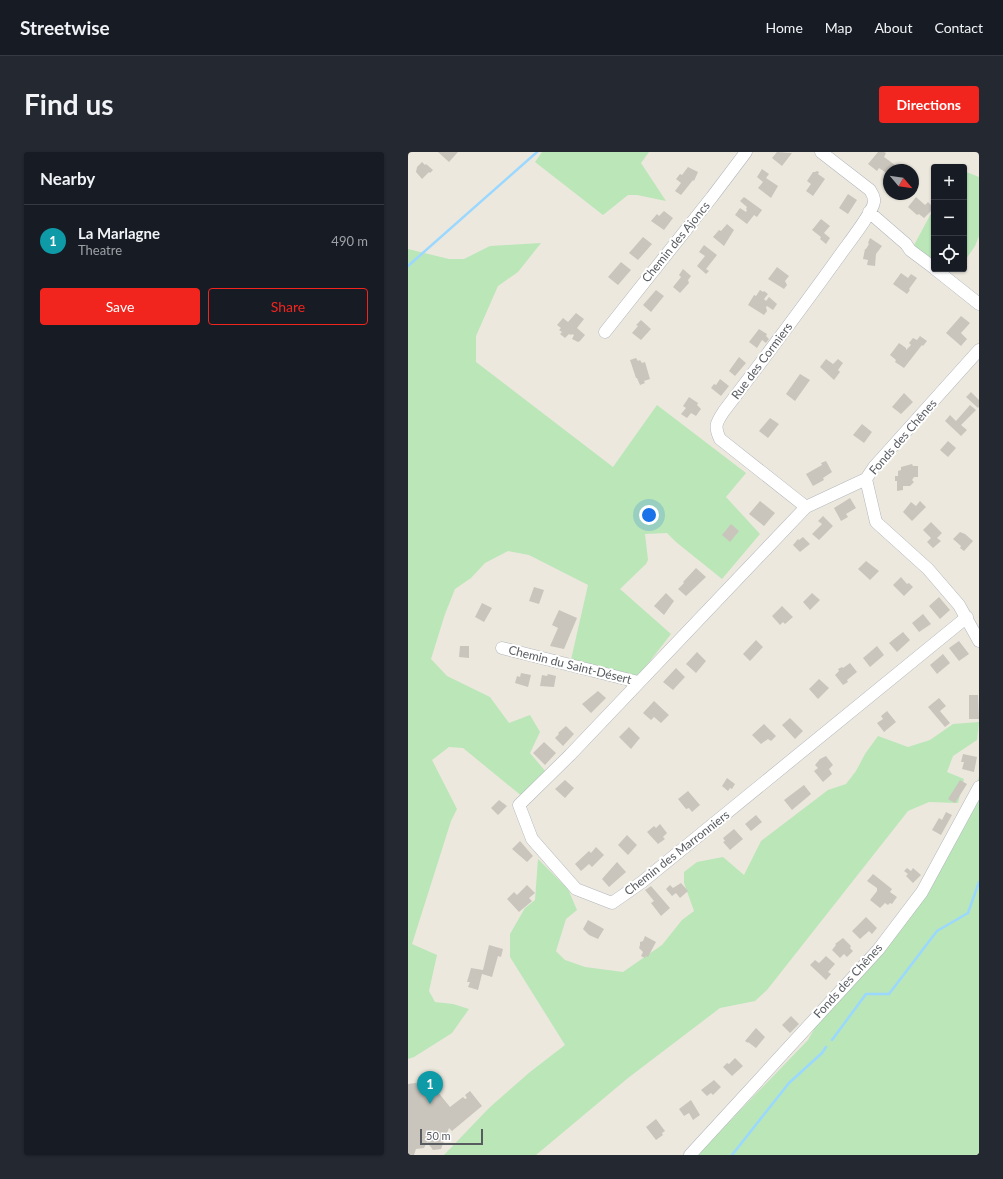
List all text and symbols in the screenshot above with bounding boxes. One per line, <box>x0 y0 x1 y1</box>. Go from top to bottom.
text: Streetwise <box>20 16 110 39</box>
text: Home <box>765 19 803 36</box>
text: Map <box>825 19 852 36</box>
text: About <box>874 19 912 36</box>
text: Contact <box>934 19 983 36</box>
button: Directions <box>879 86 979 123</box>
text: Find us <box>24 87 114 121</box>
north arrow <box>883 164 919 200</box>
map controls <box>931 164 967 272</box>
button: + <box>931 164 967 200</box>
text: Nearby <box>40 168 95 189</box>
street label: Chemin des Ajoncs <box>638 198 713 285</box>
button: − <box>931 200 967 236</box>
text: La Marlagne <box>78 224 160 242</box>
text: 1 <box>49 233 57 249</box>
text: 490 m <box>331 233 368 249</box>
button: locate <box>931 236 967 272</box>
text: Theatre <box>78 242 122 258</box>
button: Save <box>40 288 200 325</box>
button: Share <box>208 288 368 325</box>
street label: Rue des Cormiers <box>728 319 795 402</box>
street label: Fonds des Chênes <box>866 396 940 478</box>
your location <box>639 505 659 525</box>
street label: Chemin du Saint-Désert <box>507 642 634 687</box>
street label: Chemin des Marronniers <box>621 807 732 898</box>
street label: Fonds des Chênes <box>810 940 885 1021</box>
pin: 1 <box>417 1071 443 1104</box>
scale bar <box>420 1127 483 1146</box>
text: 50 m <box>426 1129 451 1142</box>

